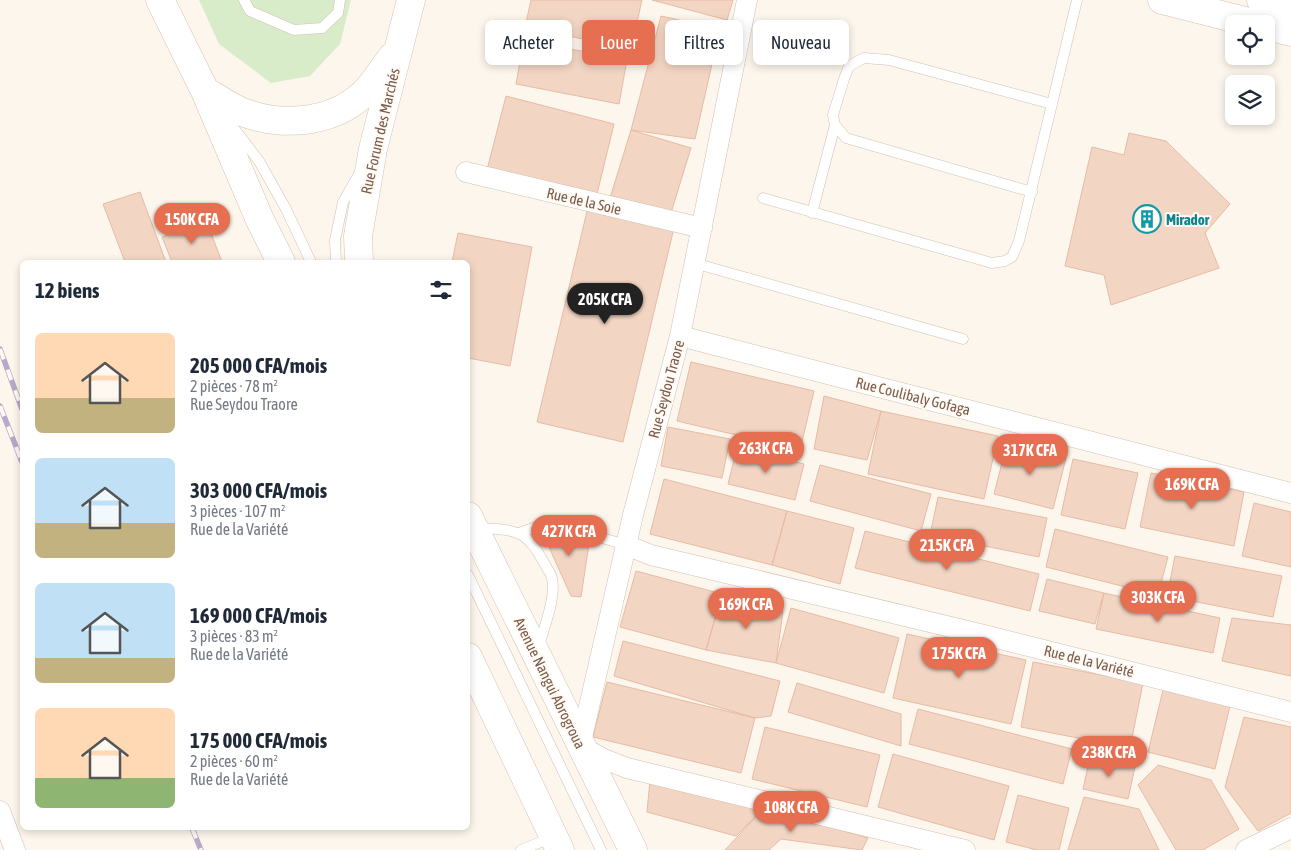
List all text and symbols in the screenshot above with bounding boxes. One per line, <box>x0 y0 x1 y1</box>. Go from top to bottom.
map controls <box>1225 15 1275 125</box>
button: locate <box>1225 15 1275 65</box>
chip: Acheter <box>485 20 572 65</box>
chip: Louer <box>582 20 655 65</box>
chip: Filtres <box>665 20 743 65</box>
chip: Nouveau <box>753 20 849 65</box>
street label: Rue Forum des Marchés <box>357 66 403 196</box>
button: layers <box>1225 75 1275 125</box>
street label: Rue de la Soie <box>545 184 623 218</box>
pin: 150K CFA <box>140 202 244 245</box>
building icon: Mirador <box>1132 204 1162 234</box>
text: 150K CFA <box>165 210 219 228</box>
place label: Mirador <box>1166 211 1210 228</box>
icon: filters <box>427 276 455 304</box>
text: 12 biens <box>35 278 100 302</box>
pin: 205K CFA <box>553 282 657 325</box>
text: 205K CFA <box>578 290 632 308</box>
street label: Rue Seydou Traore <box>645 338 687 440</box>
icon: home <box>75 353 135 413</box>
text: 205 000 CFA/mois <box>190 353 327 377</box>
street label: Rue Coulibaly Gofaga <box>854 374 972 418</box>
text: 2 pièces · 78 m² <box>190 377 278 395</box>
text: Rue Seydou Traore <box>190 395 298 413</box>
pin: 263K CFA <box>714 432 818 474</box>
pin: 317K CFA <box>978 434 1082 476</box>
text: 263K CFA <box>739 439 793 457</box>
text: 317K CFA <box>1003 441 1057 459</box>
pin: 169K CFA <box>1140 468 1244 510</box>
text: 169K CFA <box>1165 475 1219 493</box>
icon: home <box>75 478 135 538</box>
text: 303 000 CFA/mois <box>190 478 327 502</box>
text: 3 pièces · 107 m² <box>190 502 286 520</box>
pin: 427K CFA <box>517 514 621 557</box>
text: Rue de la Variété <box>190 520 288 538</box>
text: 427K CFA <box>542 522 596 540</box>
pin: 215K CFA <box>895 528 999 571</box>
text: 215K CFA <box>920 536 974 554</box>
pin: 303K CFA <box>1106 580 1210 623</box>
pin: 169K CFA <box>694 588 798 630</box>
text: 303K CFA <box>1131 588 1185 606</box>
text: 169K CFA <box>719 595 773 613</box>
icon: home <box>75 603 135 663</box>
text: 169 000 CFA/mois <box>190 603 327 627</box>
street label: Avenue Nangui Abrogroua <box>511 615 589 751</box>
text: 3 pièces · 83 m² <box>190 627 278 645</box>
pin: 175K CFA <box>907 636 1011 679</box>
street label: Rue de la Variété <box>1042 642 1136 680</box>
text: 175K CFA <box>932 644 986 662</box>
text: Rue de la Variété <box>190 645 288 663</box>
icon: home <box>75 728 135 788</box>
text: 175 000 CFA/mois <box>190 728 327 752</box>
pin: 238K CFA <box>1057 736 1161 778</box>
text: 238K CFA <box>1082 743 1136 761</box>
text: 2 pièces · 60 m² <box>190 752 278 770</box>
text: Rue de la Variété <box>190 770 288 788</box>
pin: 108K CFA <box>739 790 843 833</box>
text: 108K CFA <box>764 798 818 816</box>

